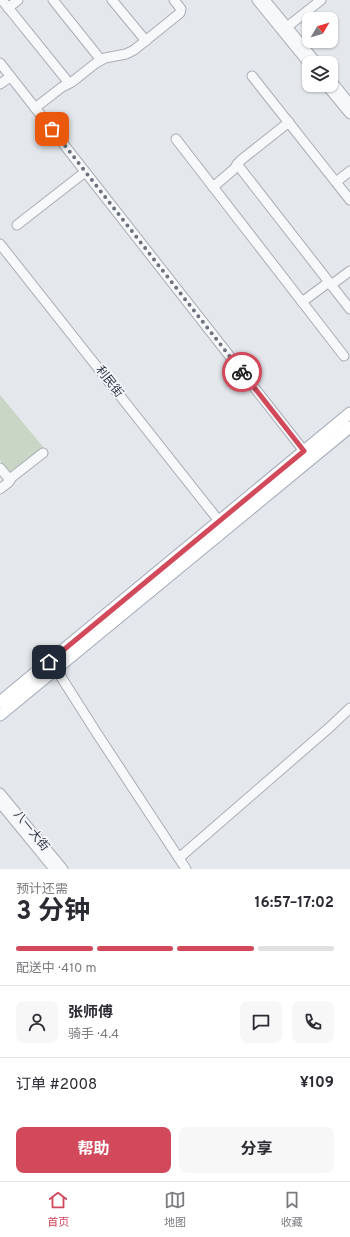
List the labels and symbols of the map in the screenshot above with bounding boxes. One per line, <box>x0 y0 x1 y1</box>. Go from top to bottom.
north arrow <box>302 12 338 48</box>
pin <box>35 112 69 146</box>
courier <box>222 352 262 392</box>
street label: 利民街 <box>92 363 126 401</box>
pin <box>32 645 66 679</box>
street label: 八一大街 <box>10 807 52 855</box>

